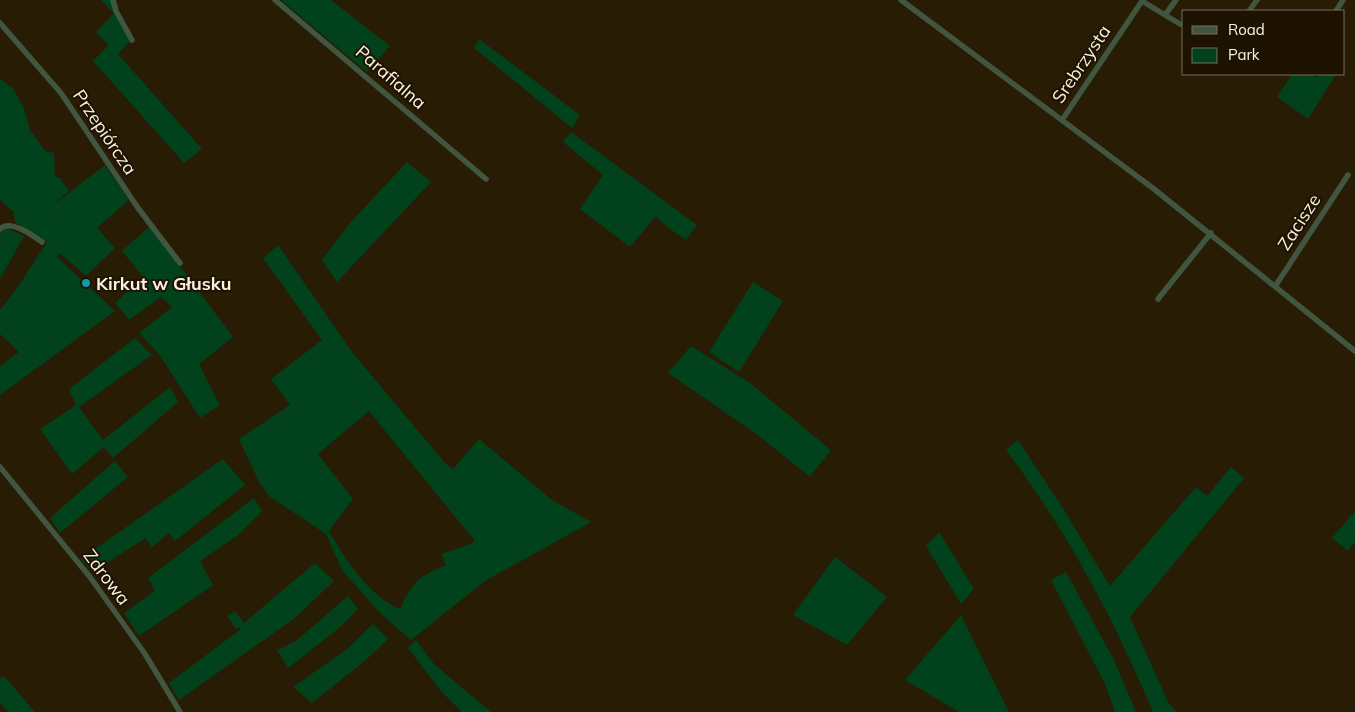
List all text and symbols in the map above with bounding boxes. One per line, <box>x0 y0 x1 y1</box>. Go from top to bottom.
legend <box>1182 10 1345 75</box>
text: Road <box>1228 20 1265 39</box>
street label: Srebrzysta <box>1046 21 1116 107</box>
street label: Parafialna <box>351 40 431 114</box>
text: Park <box>1228 45 1260 64</box>
street label: Przepiórcza <box>68 85 142 179</box>
street label: Zacisze <box>1272 190 1326 254</box>
place label: Kirkut w Głusku <box>96 272 231 295</box>
marker: Kirkut w Głusku <box>80 277 92 289</box>
street label: Zdrowa <box>79 544 135 610</box>

